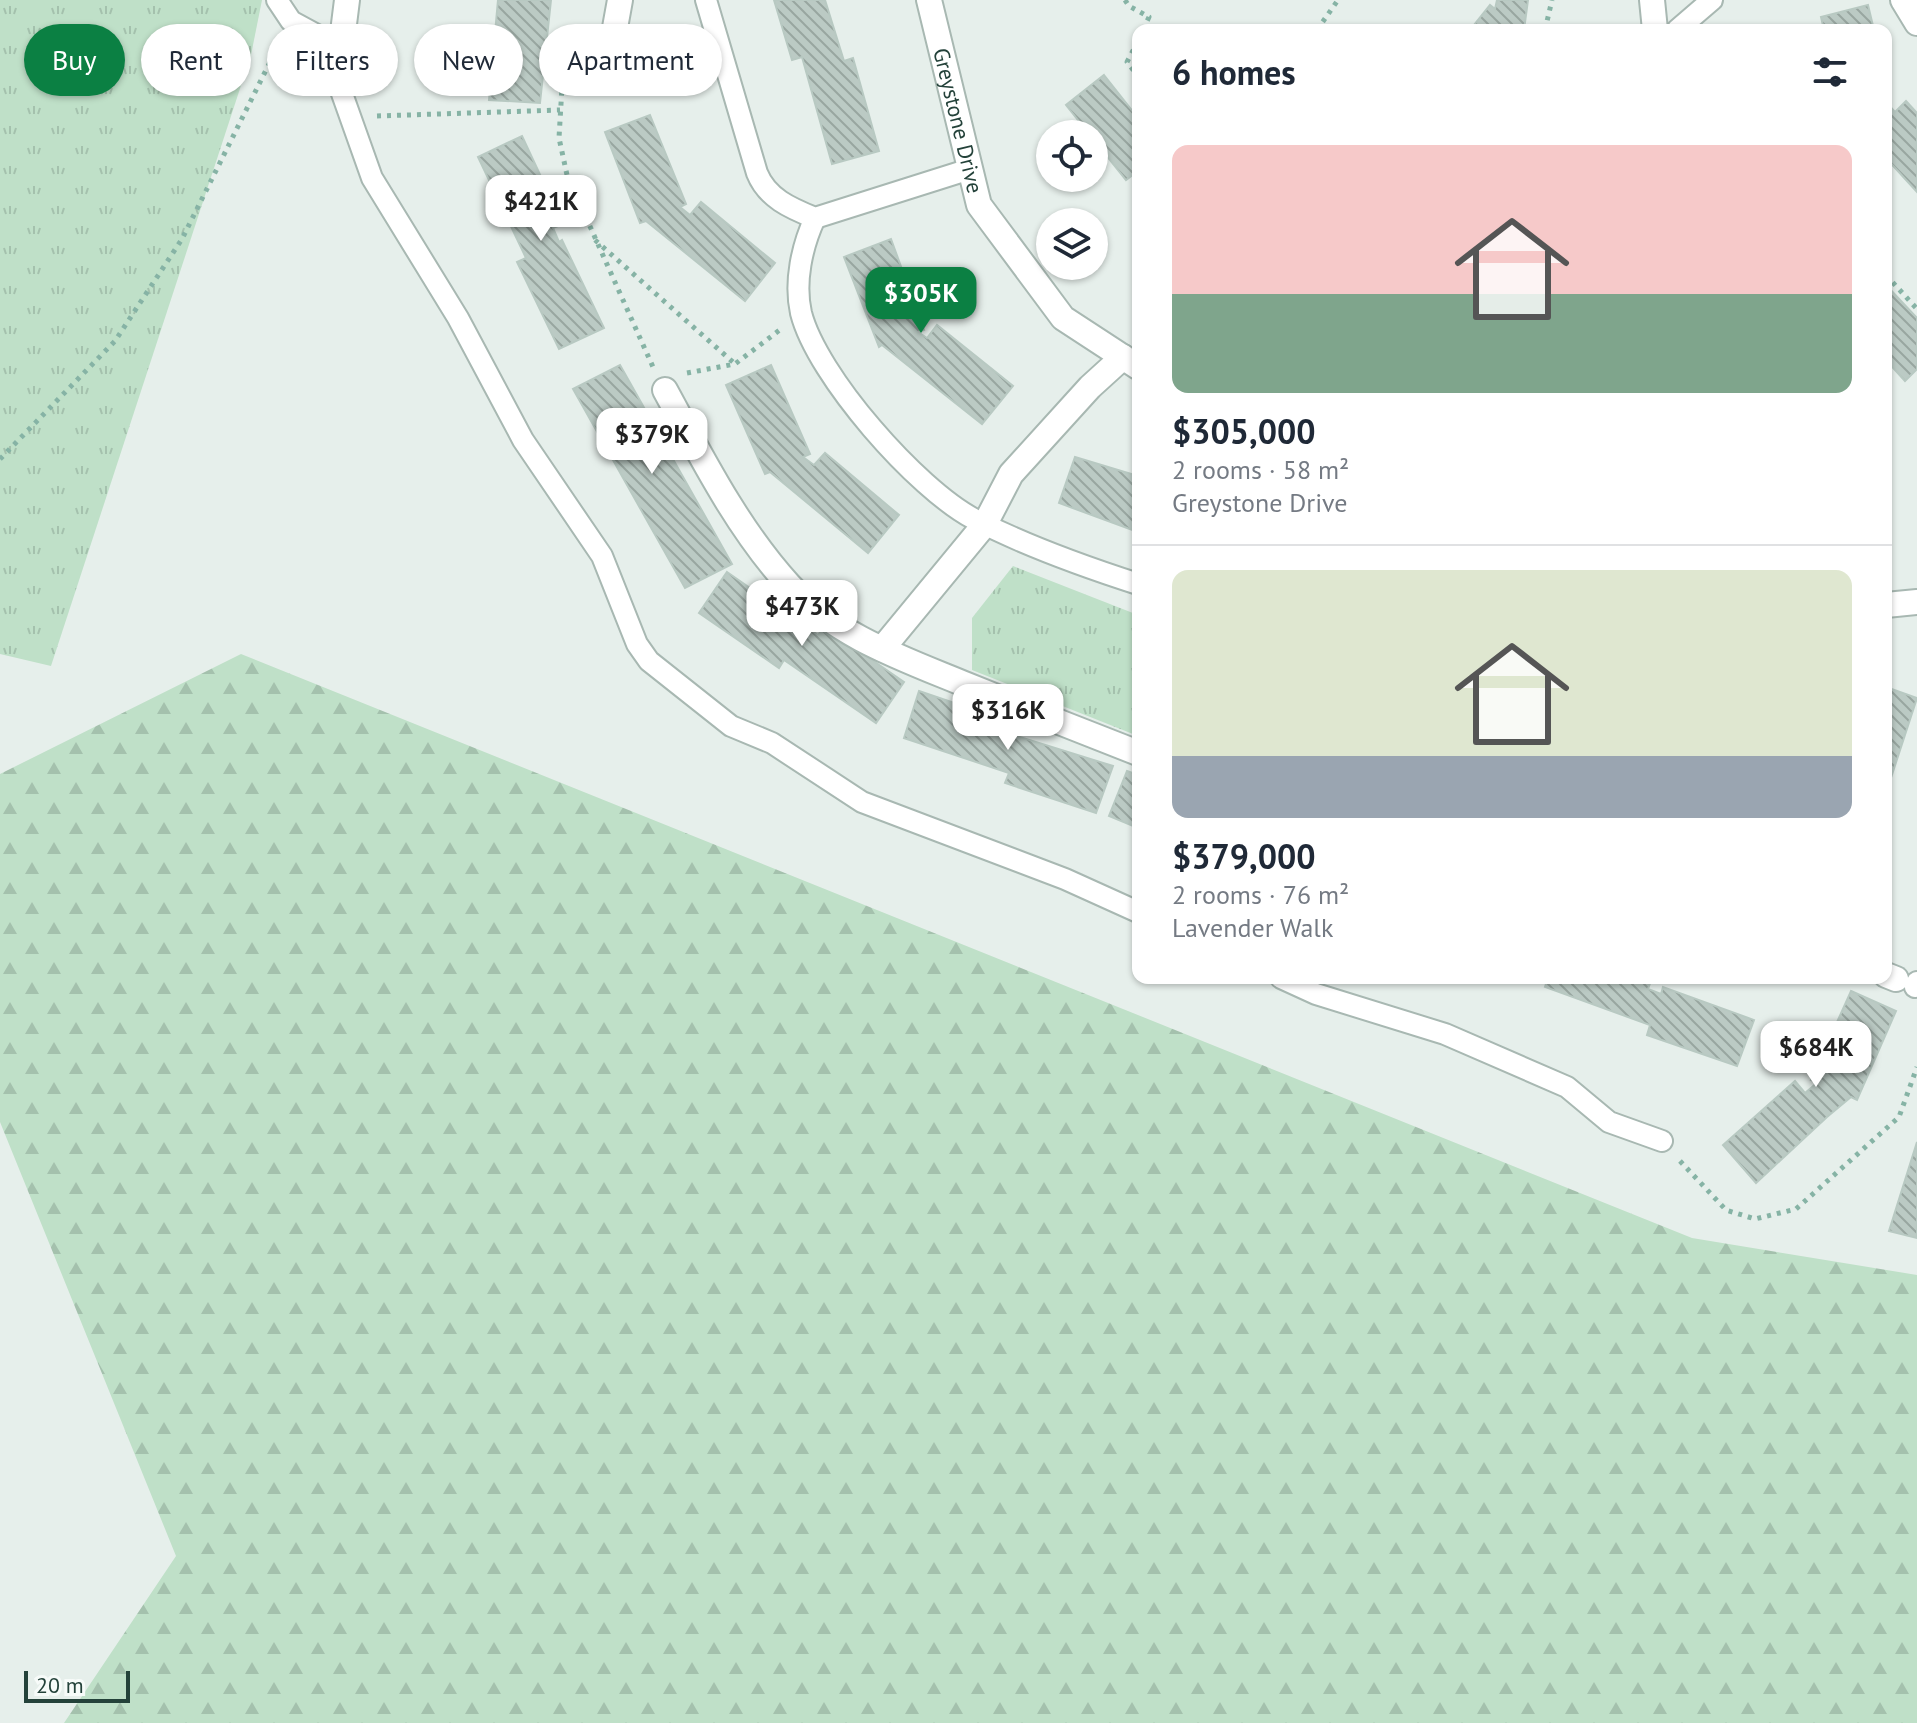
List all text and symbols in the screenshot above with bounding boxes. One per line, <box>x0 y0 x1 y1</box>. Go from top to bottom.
chip: Buy <box>24 24 125 96</box>
chip: Rent <box>141 24 251 96</box>
chip: Filters <box>267 24 398 96</box>
chip: New <box>414 24 523 96</box>
chip: Apartment <box>539 24 722 96</box>
street label: Greystone Drive <box>927 45 990 196</box>
text: 6 homes <box>1172 50 1296 94</box>
icon: filters <box>1808 50 1852 94</box>
map controls <box>1036 120 1108 280</box>
button: locate <box>1036 120 1108 192</box>
pin: $421K <box>485 175 597 243</box>
text: $421K <box>503 184 579 217</box>
icon: home <box>1440 197 1584 341</box>
button: layers <box>1036 208 1108 280</box>
pin: $305K <box>865 267 977 335</box>
text: $305K <box>883 276 959 309</box>
pin: $379K <box>596 408 708 476</box>
text: $305,000 <box>1172 409 1316 453</box>
text: $379K <box>614 417 690 450</box>
text: 2 rooms · 58 m² <box>1172 453 1349 486</box>
text: Greystone Drive <box>1172 486 1348 519</box>
pin: $473K <box>746 580 858 648</box>
text: $473K <box>764 589 840 622</box>
icon: home <box>1440 622 1584 766</box>
pin: $316K <box>952 684 1064 752</box>
text: $316K <box>970 693 1046 726</box>
text: $379,000 <box>1172 834 1316 878</box>
text: 2 rooms · 76 m² <box>1172 878 1349 911</box>
text: Lavender Walk <box>1172 911 1333 944</box>
pin: $684K <box>1760 1021 1872 1089</box>
text: $684K <box>1778 1030 1854 1063</box>
scale bar <box>24 1667 130 1703</box>
text: 20 m <box>36 1671 84 1699</box>

